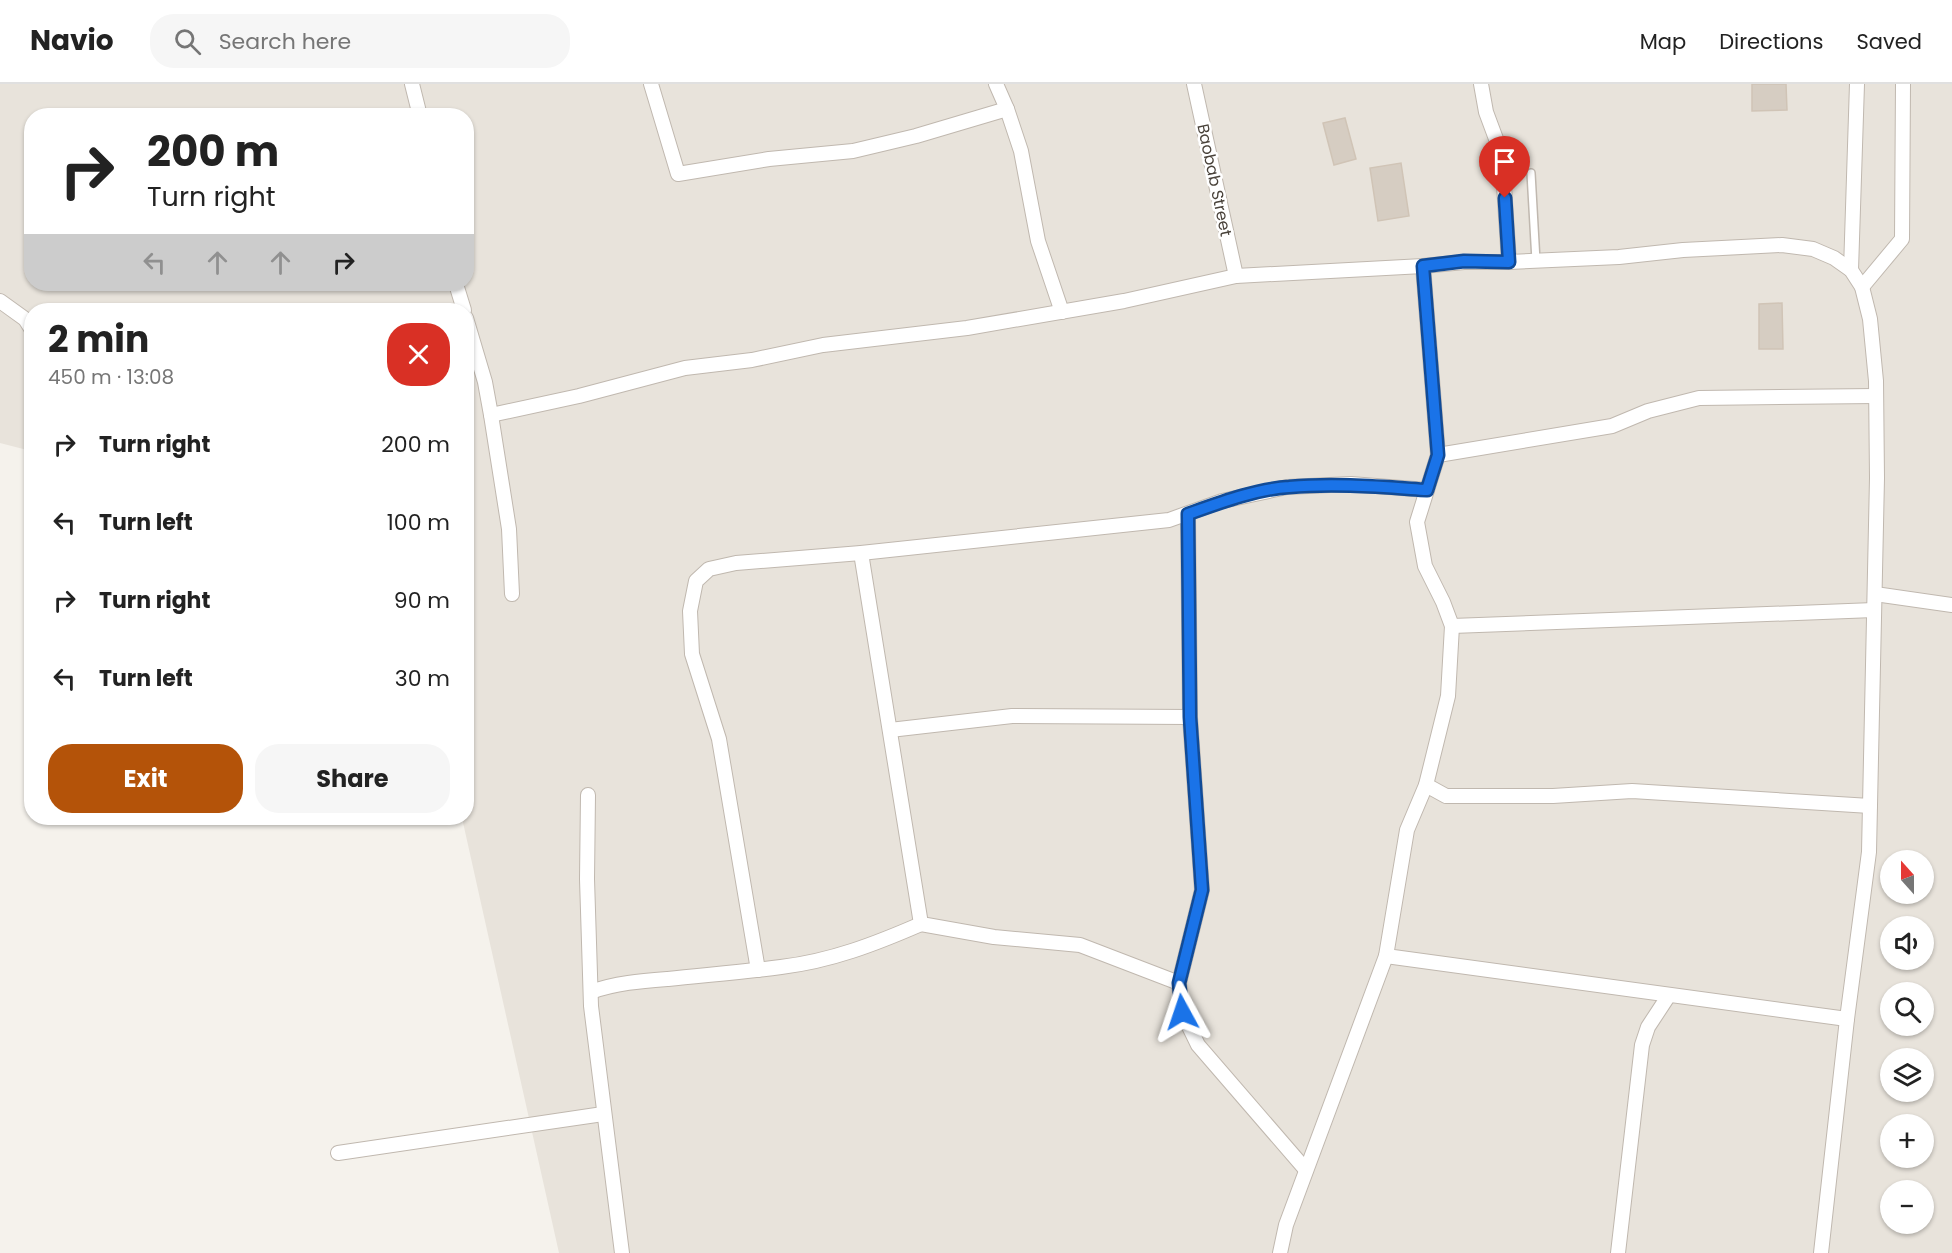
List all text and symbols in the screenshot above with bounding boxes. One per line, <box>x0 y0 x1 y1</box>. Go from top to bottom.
search box <box>150 14 570 68</box>
text: Navio <box>30 21 114 60</box>
icon: search <box>171 25 204 58</box>
text: Search here <box>219 26 351 57</box>
text: Map <box>1640 27 1686 56</box>
text: Directions <box>1719 27 1823 56</box>
text: Saved <box>1856 27 1922 56</box>
text: 200 m <box>147 122 279 181</box>
street label: Baobab Street <box>1191 122 1238 239</box>
icon: right <box>48 132 126 210</box>
pin <box>1479 136 1530 198</box>
icon: arrive <box>1488 145 1521 178</box>
text: Turn right <box>147 178 276 215</box>
icon: left <box>138 246 171 279</box>
icon: ahead <box>201 246 234 279</box>
icon: ahead <box>264 246 297 279</box>
icon: right <box>327 246 360 279</box>
text: 2 min <box>48 314 149 365</box>
button: close <box>387 323 450 386</box>
text: 450 m · 13:08 <box>48 363 174 391</box>
icon: right <box>48 428 81 461</box>
text: Turn right <box>99 429 210 460</box>
text: 200 m <box>381 429 450 460</box>
icon: left <box>48 506 81 539</box>
text: Turn left <box>99 507 193 538</box>
text: 100 m <box>387 507 450 538</box>
icon: right <box>48 584 81 617</box>
text: Turn right <box>99 585 210 616</box>
text: 90 m <box>394 585 450 616</box>
icon: left <box>48 662 81 695</box>
text: Turn left <box>99 663 193 694</box>
text: 30 m <box>395 663 450 694</box>
button: Exit <box>48 744 243 813</box>
button: Share <box>255 744 450 813</box>
north arrow <box>1880 850 1934 904</box>
map controls <box>1880 850 1934 1234</box>
button: sound <box>1880 916 1934 970</box>
position arrow <box>1150 980 1214 1044</box>
button: search <box>1880 982 1934 1036</box>
button: layers <box>1880 1048 1934 1102</box>
button: + <box>1880 1114 1934 1168</box>
button: − <box>1880 1180 1934 1234</box>

